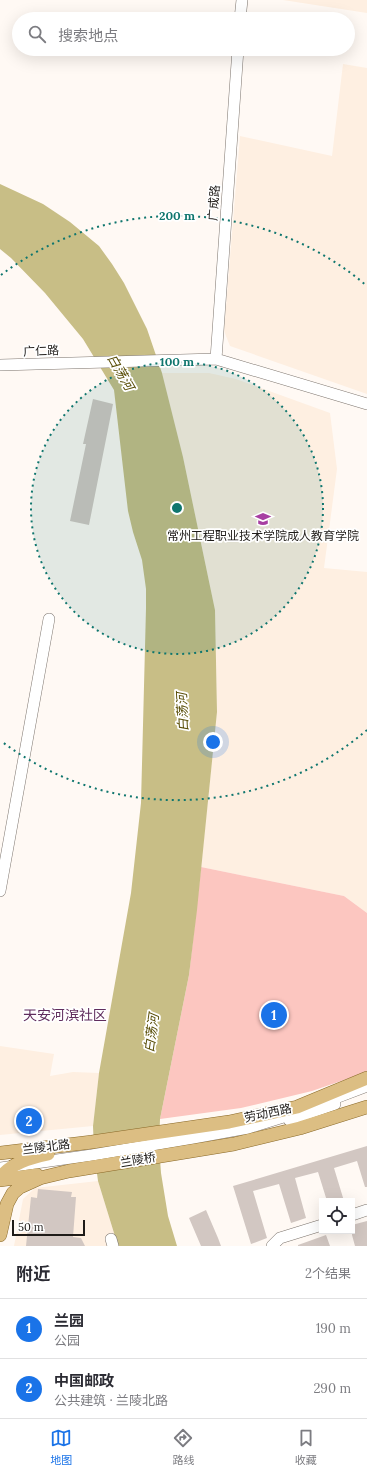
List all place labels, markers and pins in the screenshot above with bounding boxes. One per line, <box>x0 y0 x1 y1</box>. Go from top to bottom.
centre of rings <box>170 501 184 515</box>
school or university icon: 常州工程职业技术学院成人教育学院 <box>254 510 272 528</box>
place label: 常州工程职业技术学院成人教育学院 <box>167 528 359 543</box>
pin: 1 <box>261 1000 287 1030</box>
pin: 2 <box>16 1106 42 1136</box>

